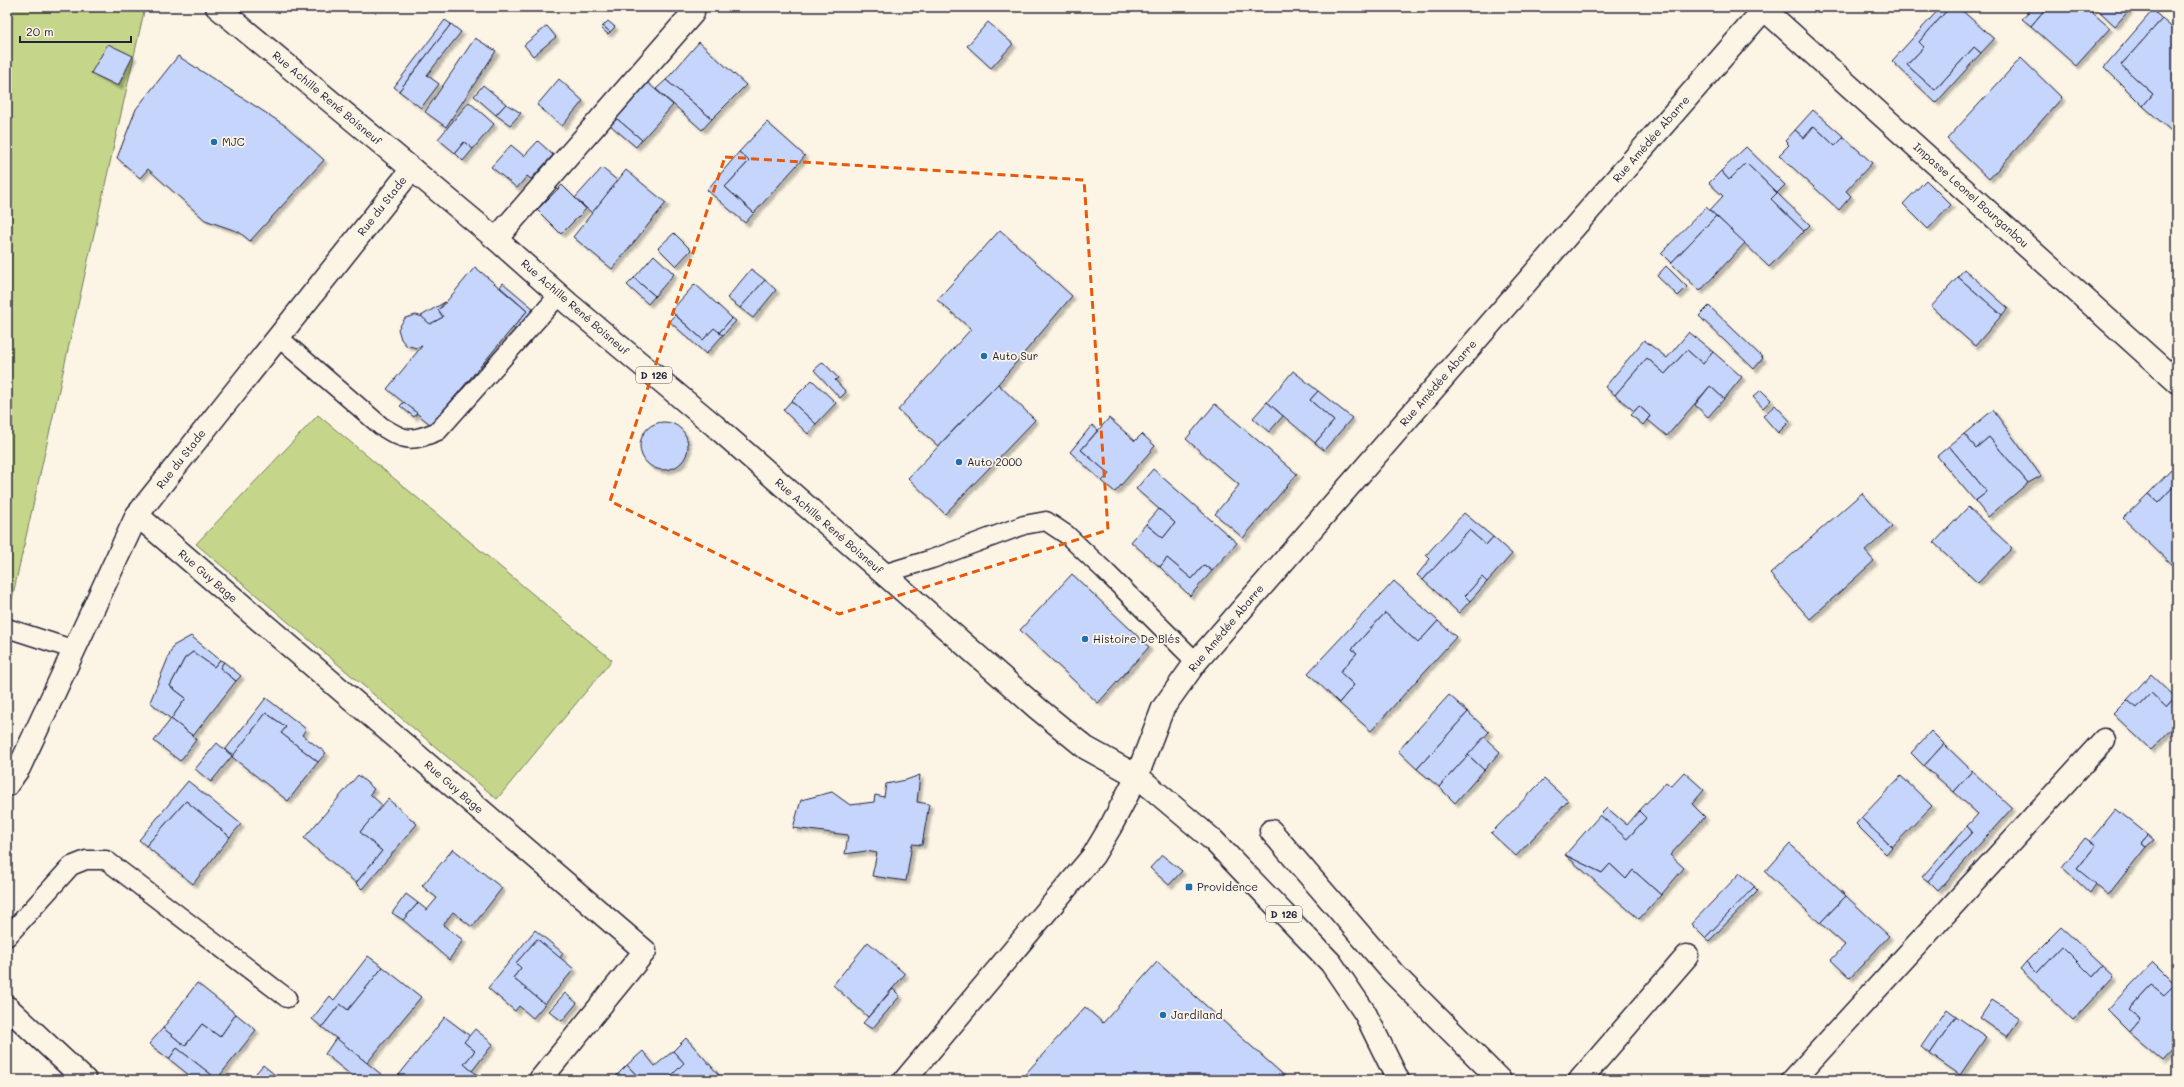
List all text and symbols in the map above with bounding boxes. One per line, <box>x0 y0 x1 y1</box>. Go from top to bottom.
scale bar <box>20 18 131 44</box>
text: 20 m <box>26 23 54 39</box>
street label: Rue Achille René Boisneuf <box>269 47 386 148</box>
street label: Rue Amédée Abarre <box>1609 92 1692 185</box>
place label: MJC <box>222 134 245 149</box>
marker: MJC <box>209 137 219 147</box>
street label: Impasse Leonel Bourganbou <box>1910 139 2032 250</box>
street label: Rue du Stade <box>354 173 410 239</box>
street label: Rue Achille René Boisneuf <box>518 256 633 358</box>
street label: Rue Amédée Abarre <box>1396 336 1479 429</box>
place label: Auto Sur <box>992 348 1038 363</box>
marker: Auto Sur <box>979 351 989 361</box>
road number: D 126 <box>636 367 672 383</box>
street label: Rue du Stade <box>153 426 209 492</box>
place label: Auto 2000 <box>967 454 1022 469</box>
marker: Auto 2000 <box>954 457 964 467</box>
street label: Rue Achille René Boisneuf <box>772 475 887 577</box>
street label: Rue Guy Bage <box>176 546 241 606</box>
street label: Rue Amédée Abarre <box>1185 581 1267 675</box>
place label: Histoire De Blés <box>1093 631 1180 646</box>
marker: Histoire De Blés <box>1080 634 1090 644</box>
street label: Rue Guy Bage <box>422 757 487 817</box>
place label: Providence <box>1197 879 1258 894</box>
marker: Providence <box>1184 882 1194 892</box>
road number: D 126 <box>1266 906 1302 922</box>
place label: Jardiland <box>1171 1007 1222 1022</box>
marker: Jardiland <box>1158 1010 1168 1020</box>

